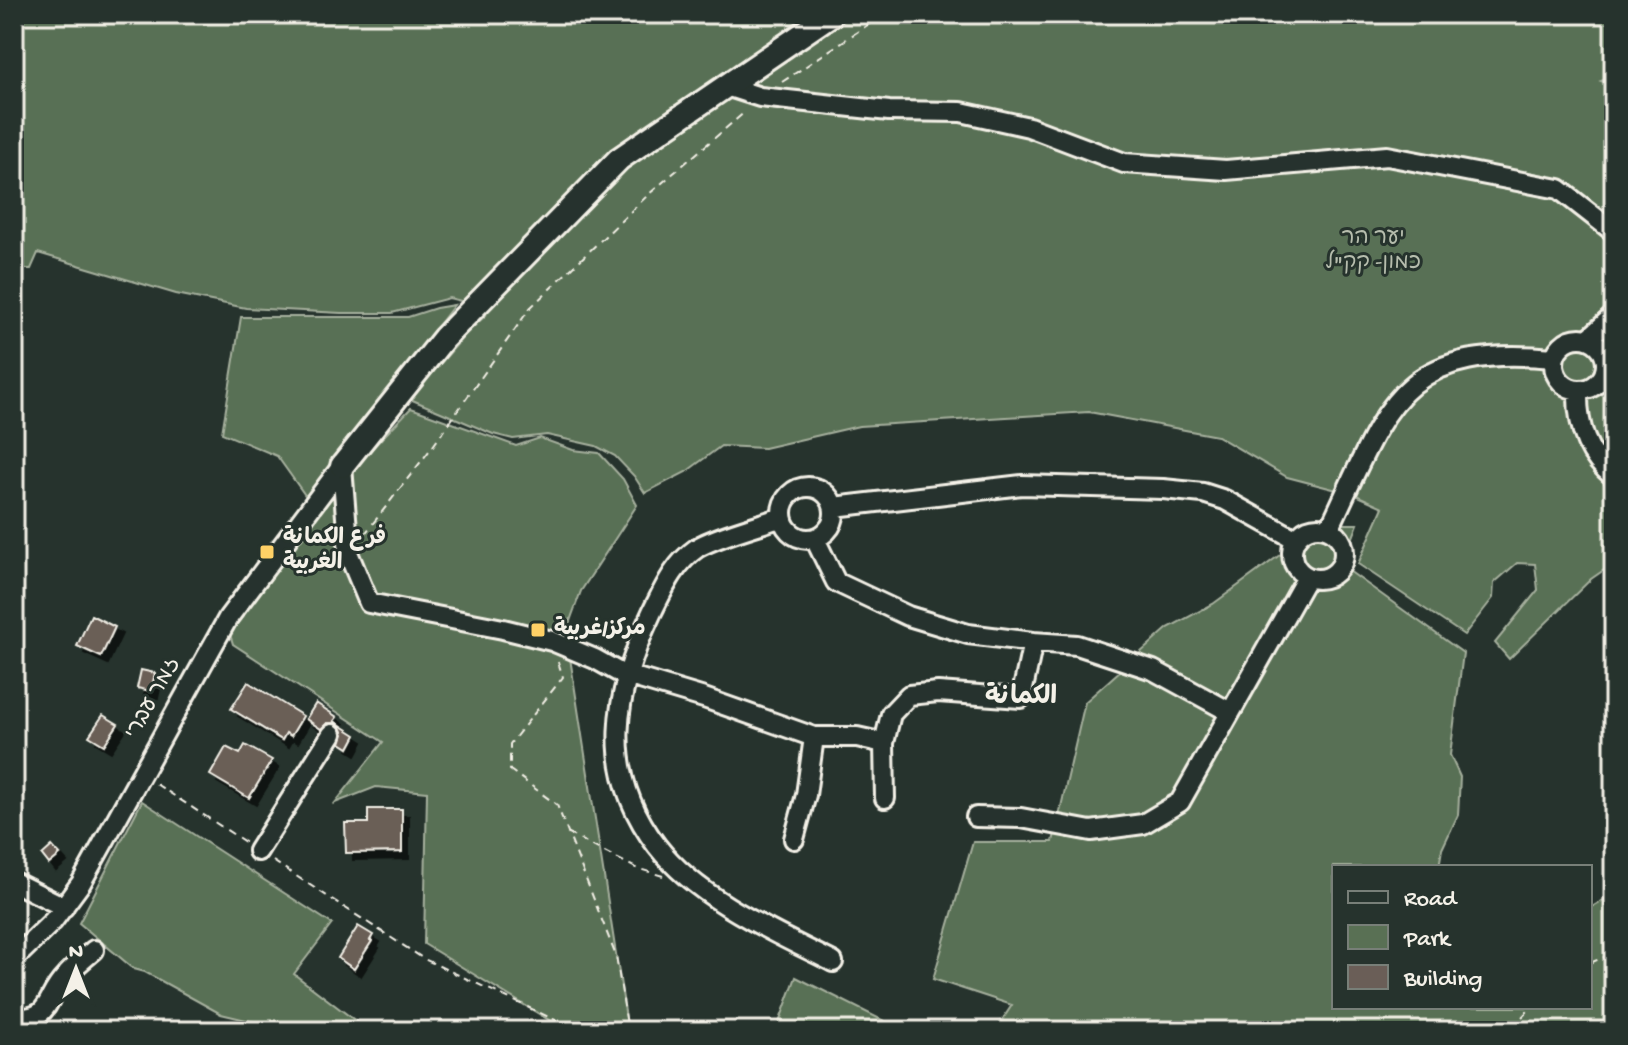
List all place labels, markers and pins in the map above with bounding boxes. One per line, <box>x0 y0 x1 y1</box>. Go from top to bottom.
place label: فرع الكمانة الغربية <box>283 524 386 577</box>
marker: فرع الكمانة الغربية <box>258 543 276 561</box>
place label: مركز/غربية <box>554 616 645 643</box>
marker: مركز/غربية <box>529 621 547 639</box>

